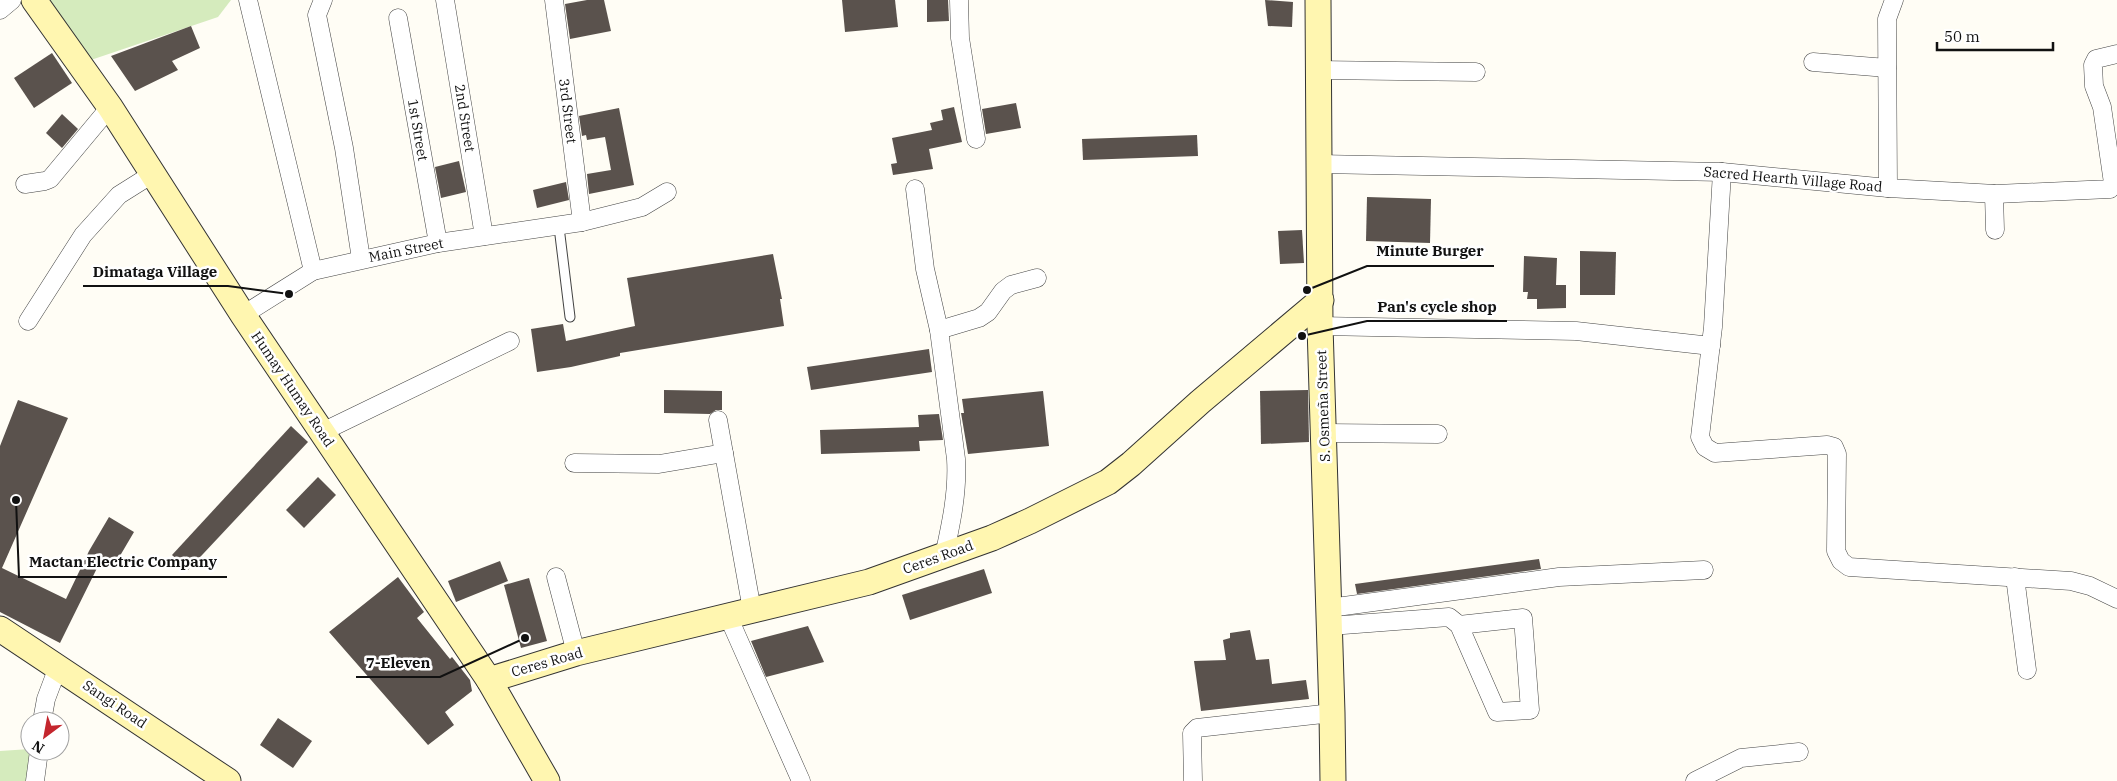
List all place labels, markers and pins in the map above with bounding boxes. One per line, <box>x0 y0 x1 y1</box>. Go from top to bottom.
callout: Minute Burger <box>1367 236 1494 266</box>
callout: Dimataga Village <box>83 256 228 286</box>
callout: Pan's cycle shop <box>1367 291 1507 321</box>
callout: Mactan Electric Company <box>19 547 227 577</box>
callout: 7-Eleven <box>356 647 440 677</box>

